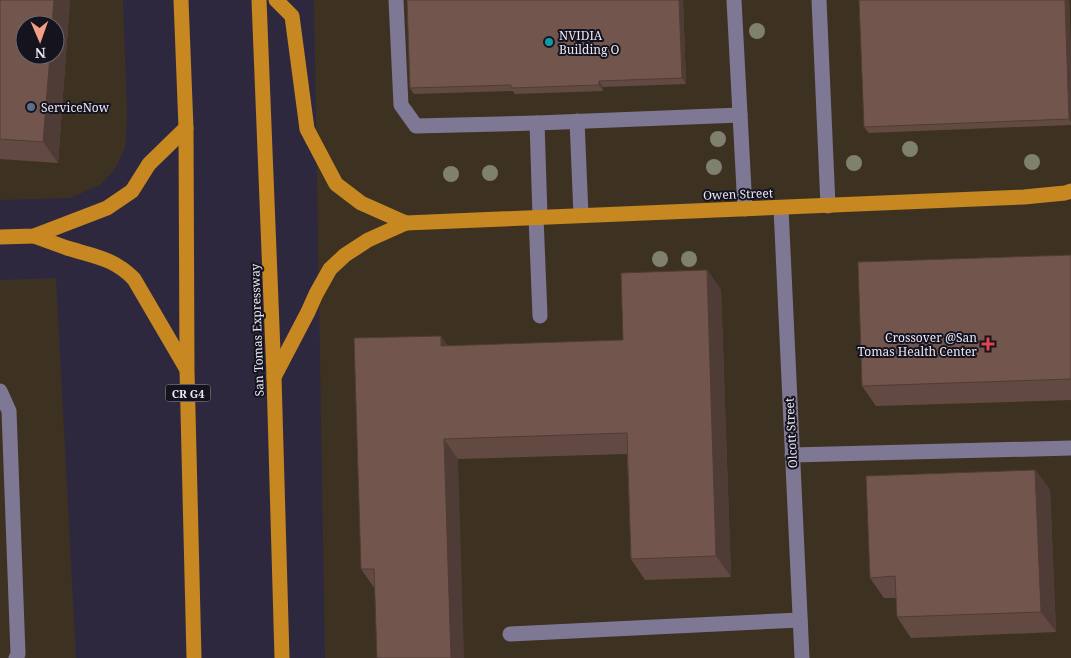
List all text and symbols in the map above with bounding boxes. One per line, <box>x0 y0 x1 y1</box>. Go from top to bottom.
north arrow <box>15 15 65 65</box>
place label: NVIDIA Building O <box>559 27 620 58</box>
marker: NVIDIA Building O <box>543 36 555 48</box>
text: N <box>35 44 46 63</box>
place label: ServiceNow <box>41 99 110 116</box>
marker: ServiceNow <box>25 101 37 113</box>
street label: Owen Street <box>703 184 773 204</box>
street label: San Tomas Expressway <box>246 263 268 397</box>
place label: Crossover @San Tomas Health Center <box>857 329 977 360</box>
marker: Crossover @San Tomas Health Center <box>981 337 995 351</box>
road number: CR G4 <box>166 384 210 402</box>
street label: Olcott Street <box>781 397 801 469</box>

